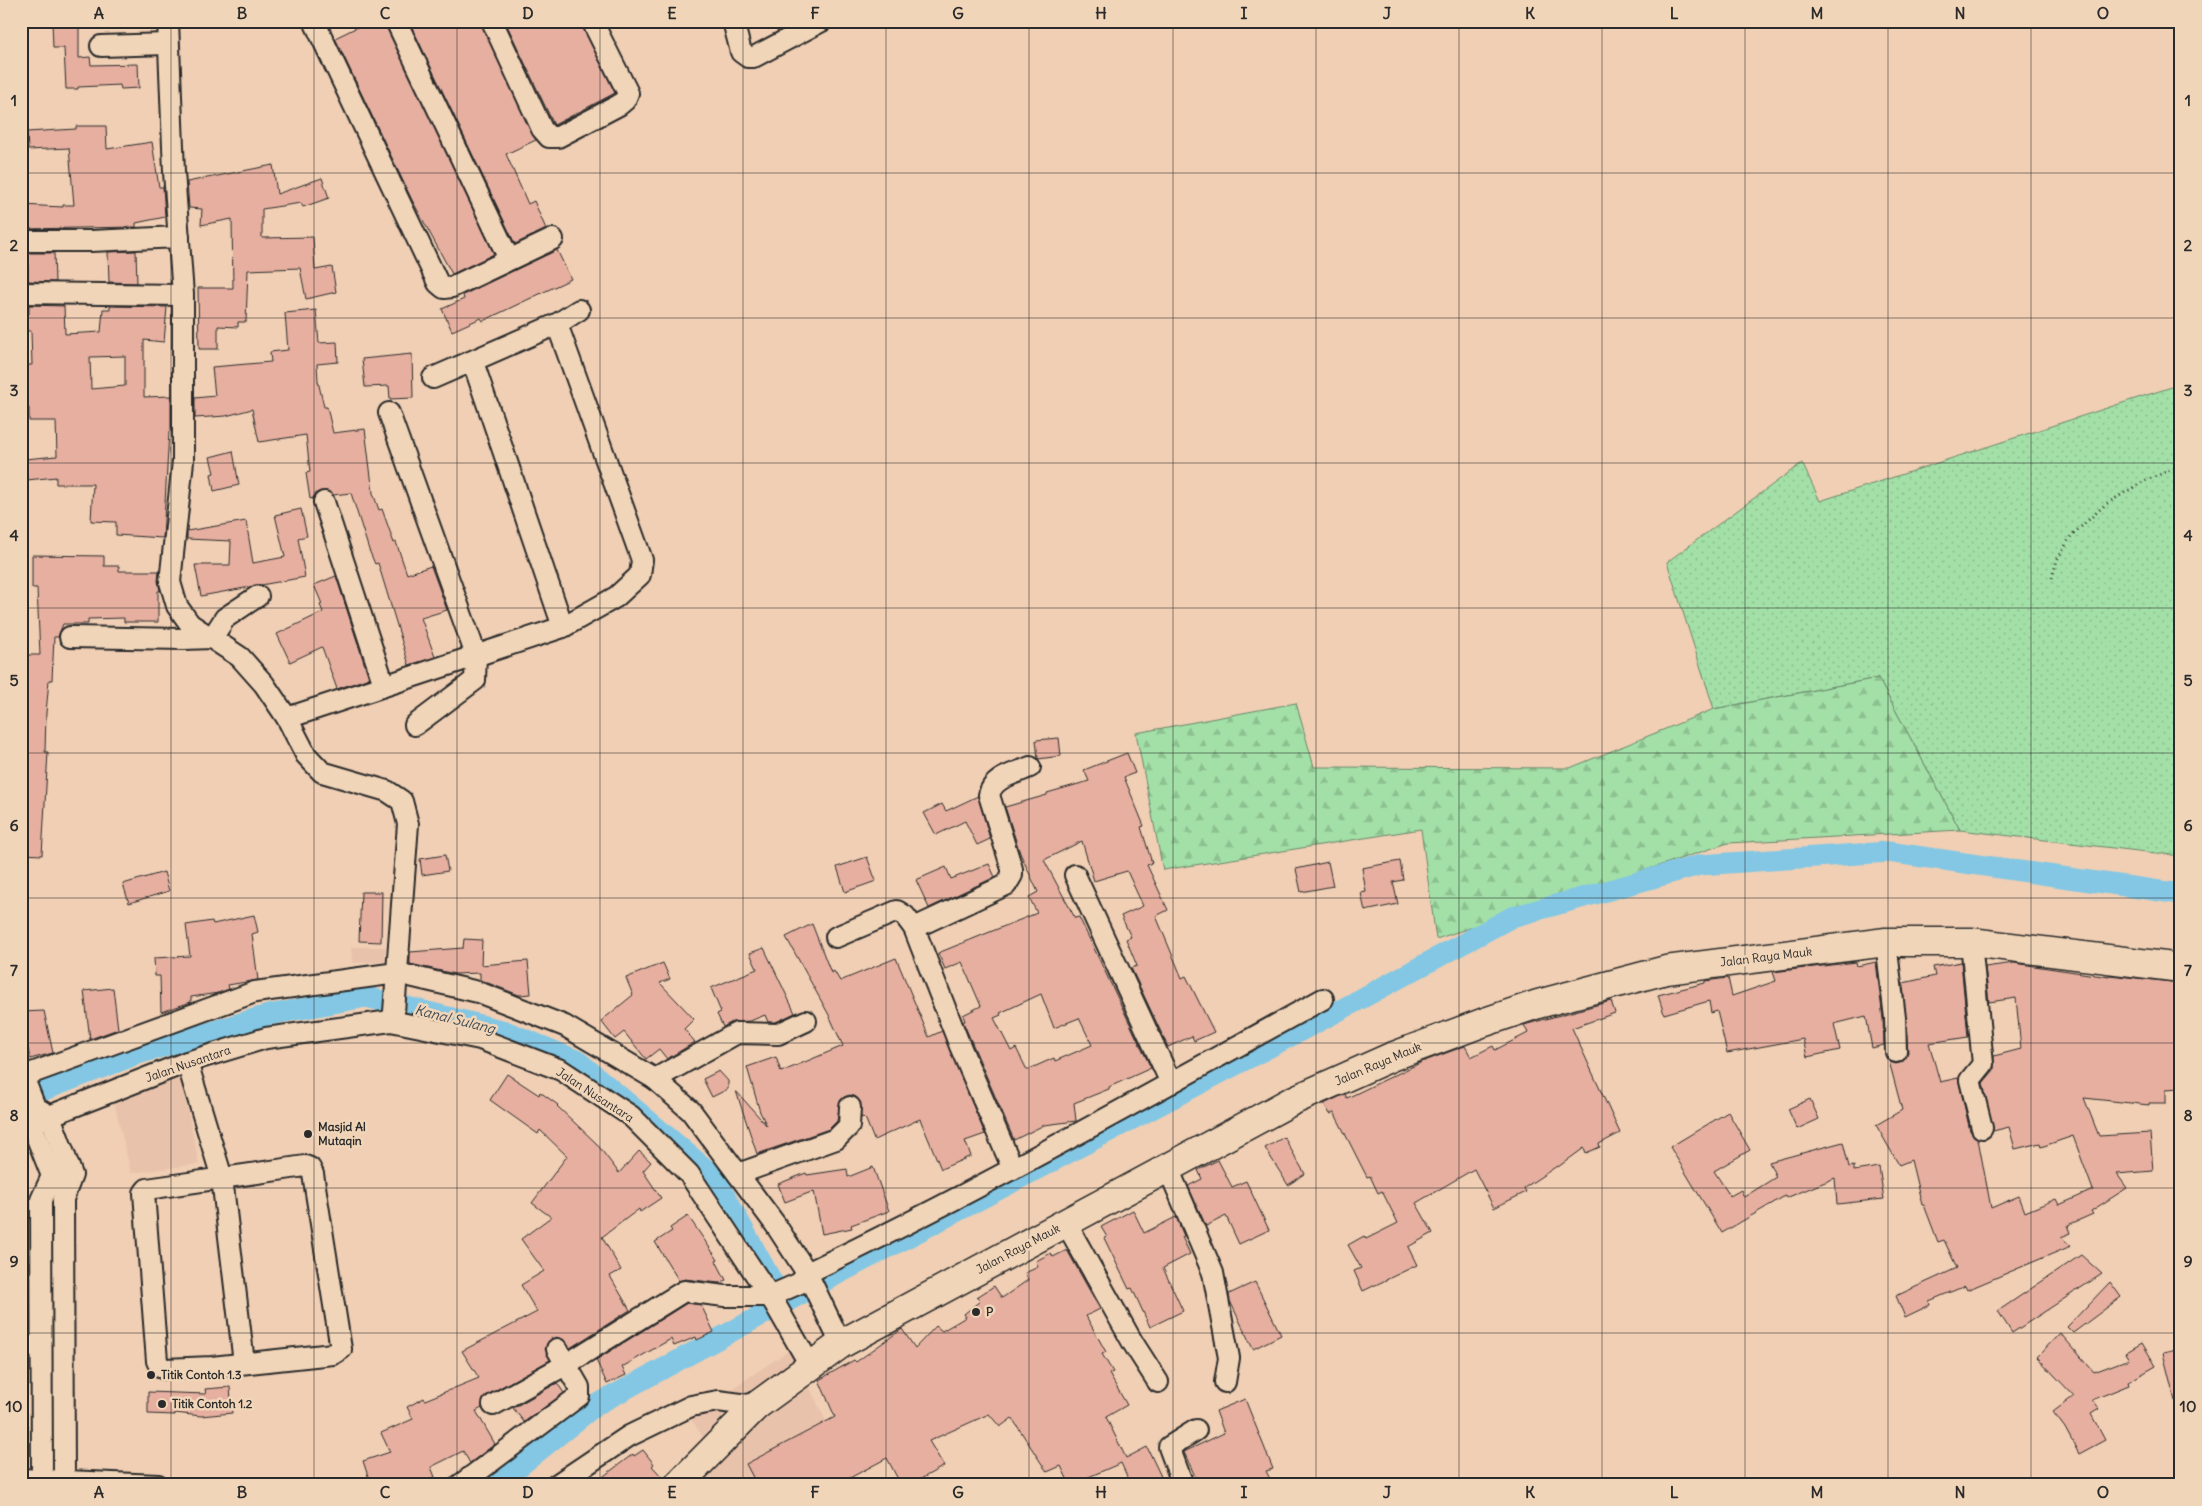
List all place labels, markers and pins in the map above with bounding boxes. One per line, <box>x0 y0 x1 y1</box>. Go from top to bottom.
place label: Masjid Al Mutaqin <box>318 1119 366 1149</box>
marker: Masjid Al Mutaqin <box>302 1128 314 1140</box>
place label: P <box>986 1304 994 1319</box>
marker: P <box>970 1306 982 1318</box>
place label: Titik Contoh 1.3 <box>161 1367 242 1382</box>
marker: Titik Contoh 1.3 <box>145 1369 157 1381</box>
place label: Titik Contoh 1.2 <box>172 1396 253 1411</box>
marker: Titik Contoh 1.2 <box>156 1398 168 1410</box>

